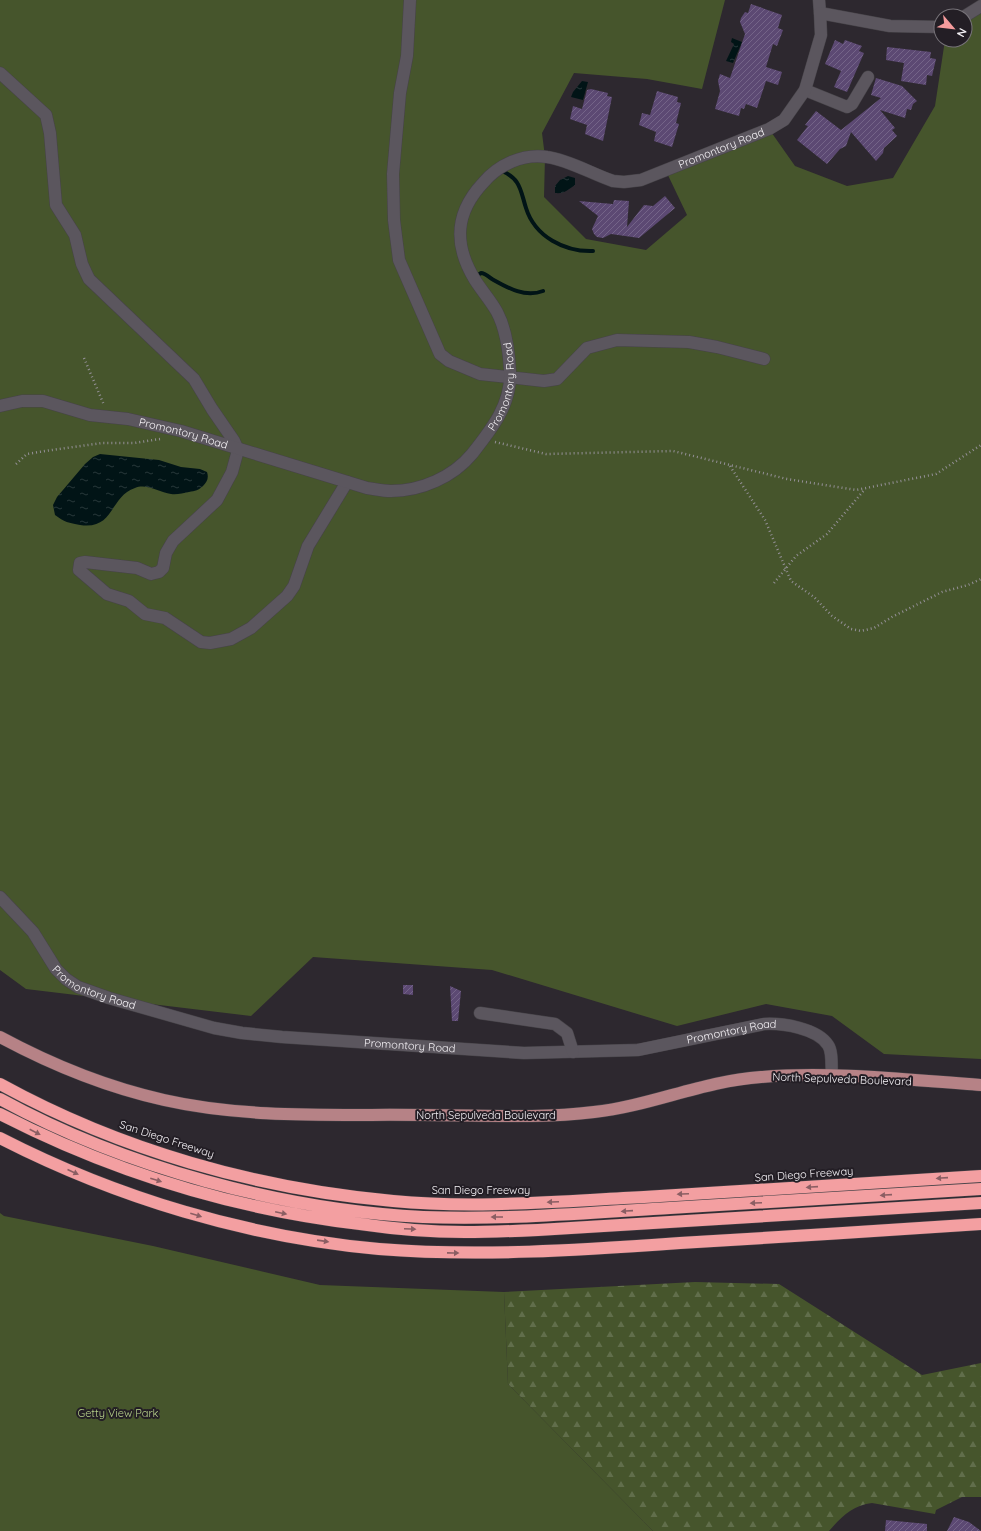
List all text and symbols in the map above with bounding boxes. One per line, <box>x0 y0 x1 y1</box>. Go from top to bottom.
north arrow <box>933 8 973 48</box>
text: N <box>954 26 970 40</box>
street label: Promontory Road <box>676 125 766 171</box>
street label: Promontory Road <box>485 342 517 433</box>
street label: Promontory Road <box>138 415 229 452</box>
street label: Promontory Road <box>49 962 137 1012</box>
street label: Promontory Road <box>685 1017 777 1047</box>
street label: Promontory Road <box>364 1035 456 1055</box>
street label: North Sepulveda Boulevard <box>772 1070 912 1088</box>
street label: North Sepulveda Boulevard <box>416 1108 556 1122</box>
street label: San Diego Freeway <box>118 1117 216 1161</box>
one-way arrow <box>29 1129 40 1135</box>
street label: San Diego Freeway <box>754 1164 854 1184</box>
one-way arrow <box>68 1170 80 1176</box>
one-way arrow <box>936 1175 948 1182</box>
one-way arrow <box>150 1177 162 1183</box>
street label: San Diego Freeway <box>432 1183 530 1197</box>
one-way arrow <box>806 1183 818 1190</box>
one-way arrow <box>677 1191 689 1198</box>
one-way arrow <box>880 1192 892 1199</box>
one-way arrow <box>547 1198 559 1205</box>
one-way arrow <box>750 1200 762 1207</box>
one-way arrow <box>621 1207 633 1214</box>
one-way arrow <box>275 1210 287 1216</box>
one-way arrow <box>191 1212 203 1218</box>
one-way arrow <box>490 1214 503 1220</box>
one-way arrow <box>404 1226 416 1233</box>
one-way arrow <box>317 1238 329 1244</box>
one-way arrow <box>447 1250 460 1256</box>
park label: Getty View Park <box>77 1406 159 1420</box>

